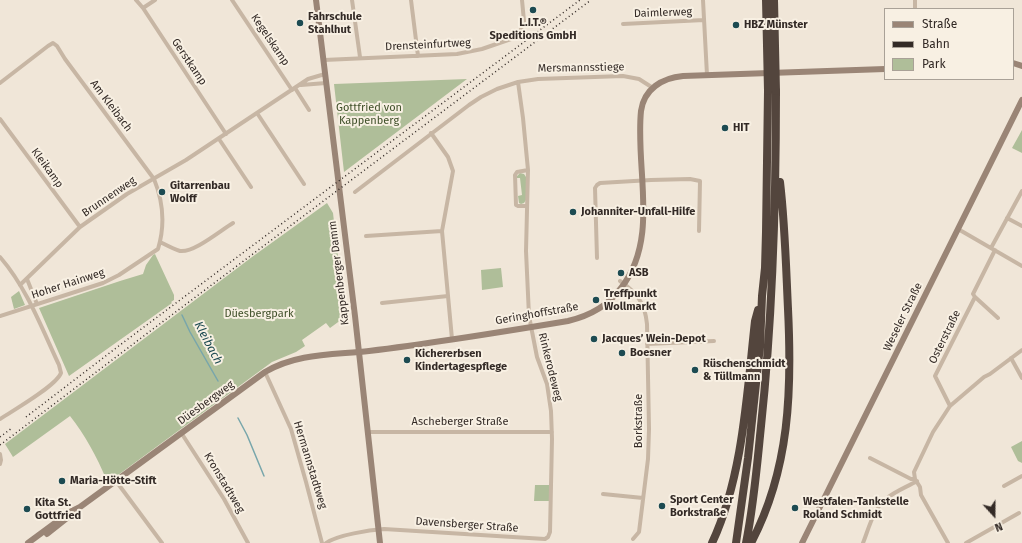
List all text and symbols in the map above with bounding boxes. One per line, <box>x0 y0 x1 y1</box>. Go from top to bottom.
marker: L.I.T.® Speditions GmbH <box>528 5 538 15</box>
street label: Daimlerweg <box>634 5 692 21</box>
legend <box>884 8 1014 80</box>
place label: Fahrschule Stahlhut <box>308 10 362 36</box>
street label: Kegelskamp <box>248 12 292 68</box>
place label: L.I.T.® Speditions GmbH <box>490 16 576 42</box>
text: Straße <box>922 17 957 31</box>
marker: Fahrschule Stahlhut <box>295 18 305 28</box>
place label: HBZ Münster <box>744 18 808 32</box>
marker: HBZ Münster <box>731 20 741 30</box>
street label: Gerstkamp <box>169 36 209 88</box>
street label: Drensteinfurtweg <box>385 36 471 54</box>
text: Bahn <box>922 37 950 51</box>
text: Park <box>922 57 946 71</box>
street label: Mersmannsstiege <box>537 61 625 75</box>
street label: Am Kleibach <box>87 77 135 135</box>
park label: Gottfried von Kappenberg <box>336 101 402 127</box>
place label: HIT <box>733 121 749 135</box>
marker: HIT <box>720 123 730 133</box>
street label: Kleikamp <box>28 145 66 191</box>
street label: Brunnenweg <box>79 174 139 220</box>
place label: Gitarrenbau Wolff <box>170 179 230 205</box>
marker: Gitarrenbau Wolff <box>157 187 167 197</box>
place label: Johanniter-Unfall-Hilfe <box>581 205 695 219</box>
marker: Johanniter-Unfall-Hilfe <box>568 207 578 217</box>
street label: Kappenberger Damm <box>326 220 352 326</box>
street label: Hoher Hainweg <box>30 266 106 302</box>
place label: ASB <box>629 266 649 280</box>
marker: ASB <box>616 268 626 278</box>
street label: Weseler Straße <box>881 281 925 353</box>
place label: Treffpunkt Wollmarkt <box>604 287 657 313</box>
marker: Treffpunkt Wollmarkt <box>591 295 601 305</box>
street label: Geringhoffstraße <box>494 300 580 328</box>
park label: Düesbergpark <box>224 307 294 321</box>
street label: Osterstraße <box>926 308 964 366</box>
water label: Kleibach <box>191 319 225 367</box>
street label: Rinkerodeweg <box>535 331 565 403</box>
place label: Jacques’ Wein-Depot <box>602 332 706 346</box>
marker: Jacques’ Wein-Depot <box>589 334 599 344</box>
place label: Boesner <box>630 346 671 360</box>
place label: Kichererbsen Kindertagespflege <box>415 347 507 373</box>
marker: Boesner <box>617 348 627 358</box>
marker: Kichererbsen Kindertagespflege <box>402 355 412 365</box>
place label: Rüschenschmidt & Tüllmann <box>703 357 786 383</box>
marker: Rüschenschmidt & Tüllmann <box>690 365 700 375</box>
street label: Düesbergweg <box>175 378 237 428</box>
street label: Borkstraße <box>632 394 646 448</box>
street label: Ascheberger Straße <box>412 415 508 429</box>
street label: Hermannstadtweg <box>290 419 330 511</box>
street label: Kronstadtweg <box>201 450 247 516</box>
place label: Maria-Hötte-Stift <box>70 474 157 488</box>
marker: Maria-Hötte-Stift <box>57 476 67 486</box>
place label: Sport Center Borkstraße <box>670 493 734 519</box>
place label: Westfalen-Tankstelle Roland Schmidt <box>803 495 909 521</box>
north arrow <box>974 495 1014 535</box>
place label: Kita St. Gottfried <box>35 496 81 522</box>
marker: Sport Center Borkstraße <box>657 501 667 511</box>
marker: Westfalen-Tankstelle Roland Schmidt <box>790 503 800 513</box>
marker: Kita St. Gottfried <box>22 504 32 514</box>
street label: Davensberger Straße <box>415 515 519 535</box>
text: N <box>993 519 1004 534</box>

